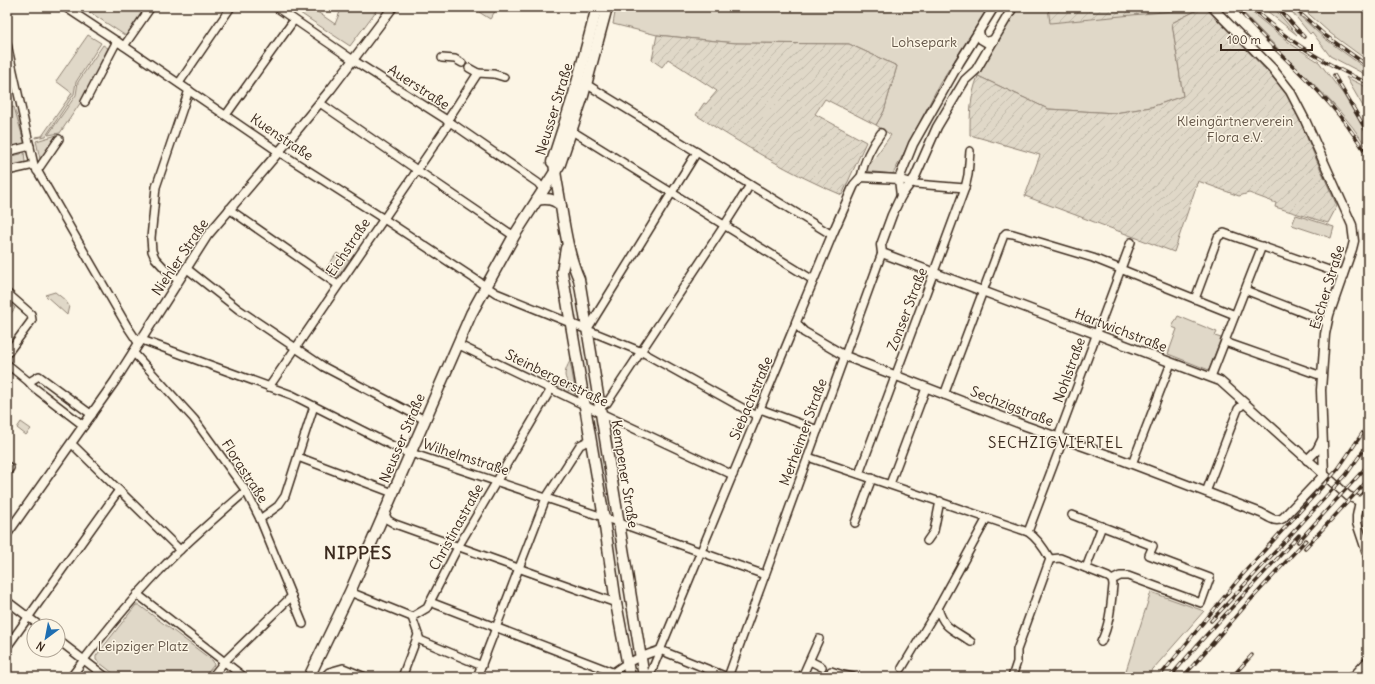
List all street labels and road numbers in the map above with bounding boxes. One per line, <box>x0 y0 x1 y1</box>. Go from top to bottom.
street label: Auerstraße <box>385 60 453 114</box>
street label: Neusser Straße <box>531 61 577 157</box>
street label: Kuenstraße <box>247 109 317 165</box>
street label: Eichstraße <box>322 214 374 280</box>
street label: Niehler Straße <box>148 215 212 299</box>
street label: Escher Straße <box>1306 243 1348 331</box>
street label: Zonser Straße <box>883 265 931 353</box>
street label: Hartwichstraße <box>1072 304 1170 356</box>
street label: Nohlstraße <box>1049 335 1089 405</box>
street label: Steinbergerstraße <box>502 345 612 411</box>
street label: Siebachstraße <box>725 353 777 443</box>
street label: Merheimer Straße <box>775 376 831 488</box>
street label: Sechzigstraße <box>968 382 1056 430</box>
street label: Neusser Straße <box>375 390 429 486</box>
street label: Kempener Straße <box>608 419 642 529</box>
street label: Wilhelmstraße <box>420 435 512 479</box>
street label: Florastraße <box>218 436 272 506</box>
street label: Christinastraße <box>425 481 487 573</box>

